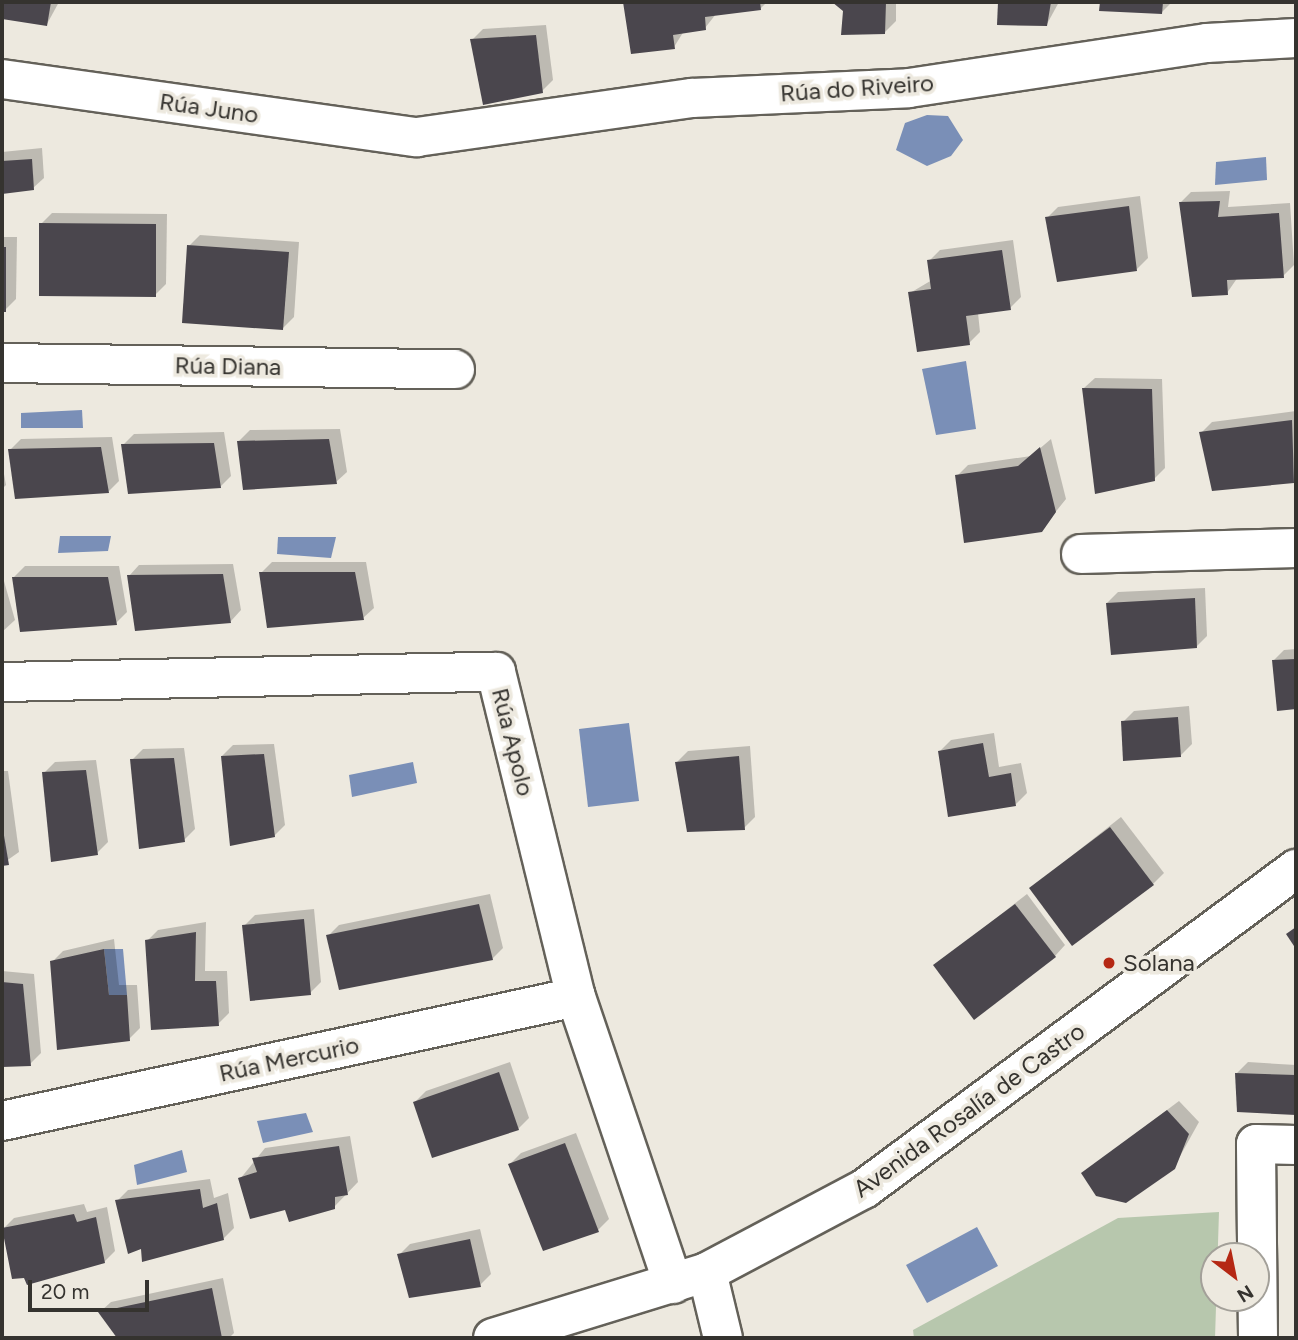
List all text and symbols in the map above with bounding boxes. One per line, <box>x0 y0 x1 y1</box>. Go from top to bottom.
street label: Rúa do Riveiro <box>779 68 935 108</box>
street label: Rúa Juno <box>158 87 260 129</box>
street label: Rúa Diana <box>174 351 282 381</box>
street label: Rúa Apolo <box>486 685 540 799</box>
place label: Solana <box>1123 949 1195 977</box>
marker: Solana <box>1101 955 1117 971</box>
street label: Avenida Rosalía de Castro <box>848 1016 1090 1204</box>
street label: Rúa Mercurio <box>217 1030 361 1088</box>
north arrow <box>1200 1242 1270 1312</box>
scale bar <box>32 1266 152 1310</box>
text: 20 m <box>41 1279 89 1304</box>
text: N <box>1233 1280 1258 1307</box>

